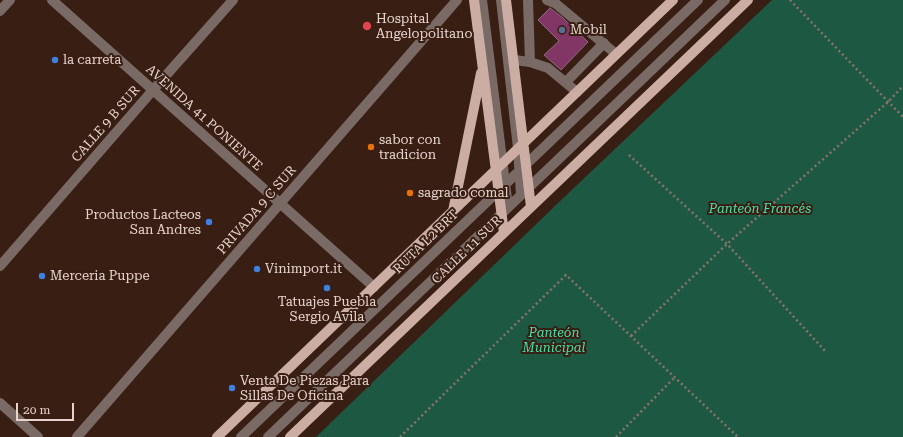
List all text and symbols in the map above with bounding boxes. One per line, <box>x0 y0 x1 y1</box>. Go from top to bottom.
place label: Hospital Angelopolitano <box>376 11 472 42</box>
marker: Hospital Angelopolitano <box>361 20 373 32</box>
place label: Mobil <box>570 22 607 38</box>
marker: Mobil <box>557 25 567 35</box>
place label: la carreta <box>63 52 121 68</box>
marker: la carreta <box>50 55 60 65</box>
street label: AVENIDA 41 PONIENTE <box>143 62 265 174</box>
street label: CALLE 9 B SUR <box>69 83 143 165</box>
place label: sabor con tradicion <box>379 132 441 163</box>
marker: sabor con tradicion <box>366 142 376 152</box>
street label: PRIVADA 9 C SUR <box>214 162 300 258</box>
place label: sagrado comal <box>418 185 508 201</box>
marker: sagrado comal <box>405 188 415 198</box>
park label: Panteón Francés <box>709 201 811 217</box>
place label: Productos Lacteos San Andres <box>85 207 201 238</box>
street label: RUTA L2 BRT <box>390 207 462 277</box>
street label: CALLE 11 SUR <box>429 213 505 287</box>
marker: Productos Lacteos San Andres <box>204 217 214 227</box>
place label: Vinimport.it <box>265 261 342 277</box>
marker: Vinimport.it <box>252 264 262 274</box>
place label: Merceria Puppe <box>50 268 150 284</box>
marker: Merceria Puppe <box>37 271 47 281</box>
marker: Tatuajes Puebla Sergio Avila <box>322 283 332 293</box>
place label: Tatuajes Puebla Sergio Avila <box>278 294 376 325</box>
park label: Panteón Municipal <box>523 325 585 356</box>
place label: Venta De Piezas Para Sillas De Oficina <box>240 373 369 404</box>
marker: Venta De Piezas Para Sillas De Oficina <box>227 383 237 393</box>
scale bar <box>18 395 76 421</box>
text: 20 m <box>23 403 50 417</box>

